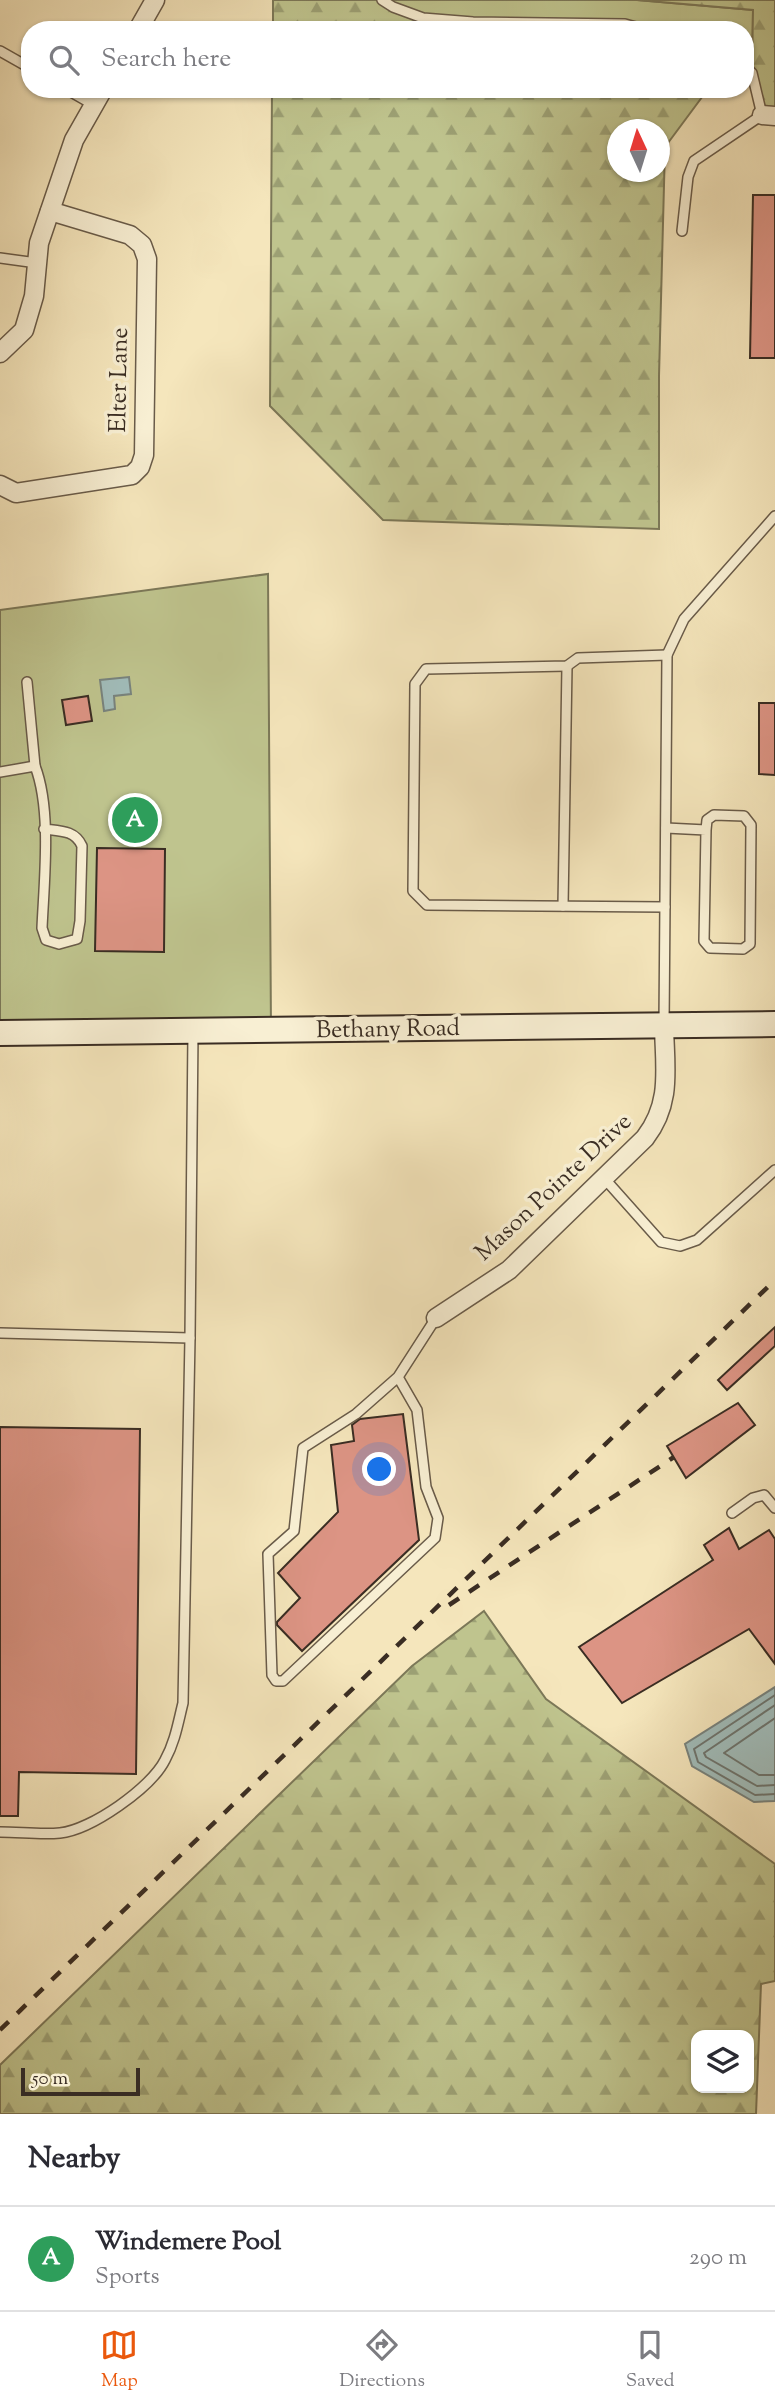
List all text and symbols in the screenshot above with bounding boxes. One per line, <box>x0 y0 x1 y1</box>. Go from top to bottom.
search box <box>21 21 754 98</box>
icon: search <box>45 41 83 79</box>
text: Search here <box>101 41 231 78</box>
north arrow <box>607 119 670 182</box>
street label: Elter Lane <box>102 327 138 433</box>
pin: A <box>112 794 158 846</box>
street label: Bethany Road <box>316 1012 461 1048</box>
street label: Mason Pointe Drive <box>468 1106 640 1270</box>
your location <box>362 1452 396 1486</box>
map controls <box>691 2030 754 2093</box>
button: layers <box>691 2030 754 2093</box>
scale bar <box>21 2065 140 2097</box>
text: 50 m <box>32 2066 68 2093</box>
text: Nearby <box>28 2138 120 2181</box>
text: Windemere Pool <box>95 2224 281 2261</box>
text: A <box>42 2242 60 2275</box>
text: 290 m <box>689 2242 747 2275</box>
text: Sports <box>95 2261 160 2294</box>
tab: Map <box>100 2326 138 2395</box>
tab: Directions <box>339 2326 425 2395</box>
tab: Saved <box>626 2326 675 2395</box>

